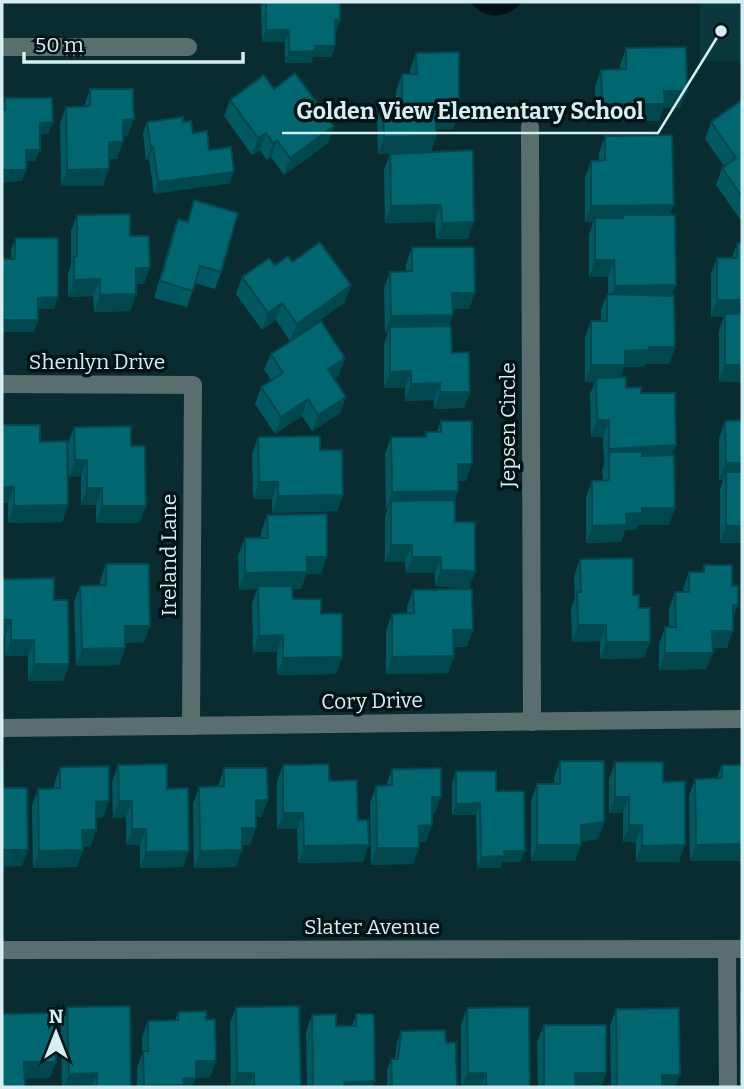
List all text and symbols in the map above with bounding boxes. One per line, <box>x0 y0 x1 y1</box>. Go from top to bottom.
scale bar <box>24 21 243 65</box>
text: 50 m <box>35 32 84 58</box>
callout: Golden View Elementary School <box>282 89 658 133</box>
text: Golden View Elementary School <box>296 97 644 125</box>
street label: Shenlyn Drive <box>29 349 165 375</box>
street label: Jepsen Circle <box>495 362 521 489</box>
street label: Ireland Lane <box>156 494 182 616</box>
street label: Cory Drive <box>321 687 423 715</box>
street label: Slater Avenue <box>304 914 440 940</box>
north arrow <box>21 998 91 1068</box>
text: N <box>49 1005 64 1028</box>

